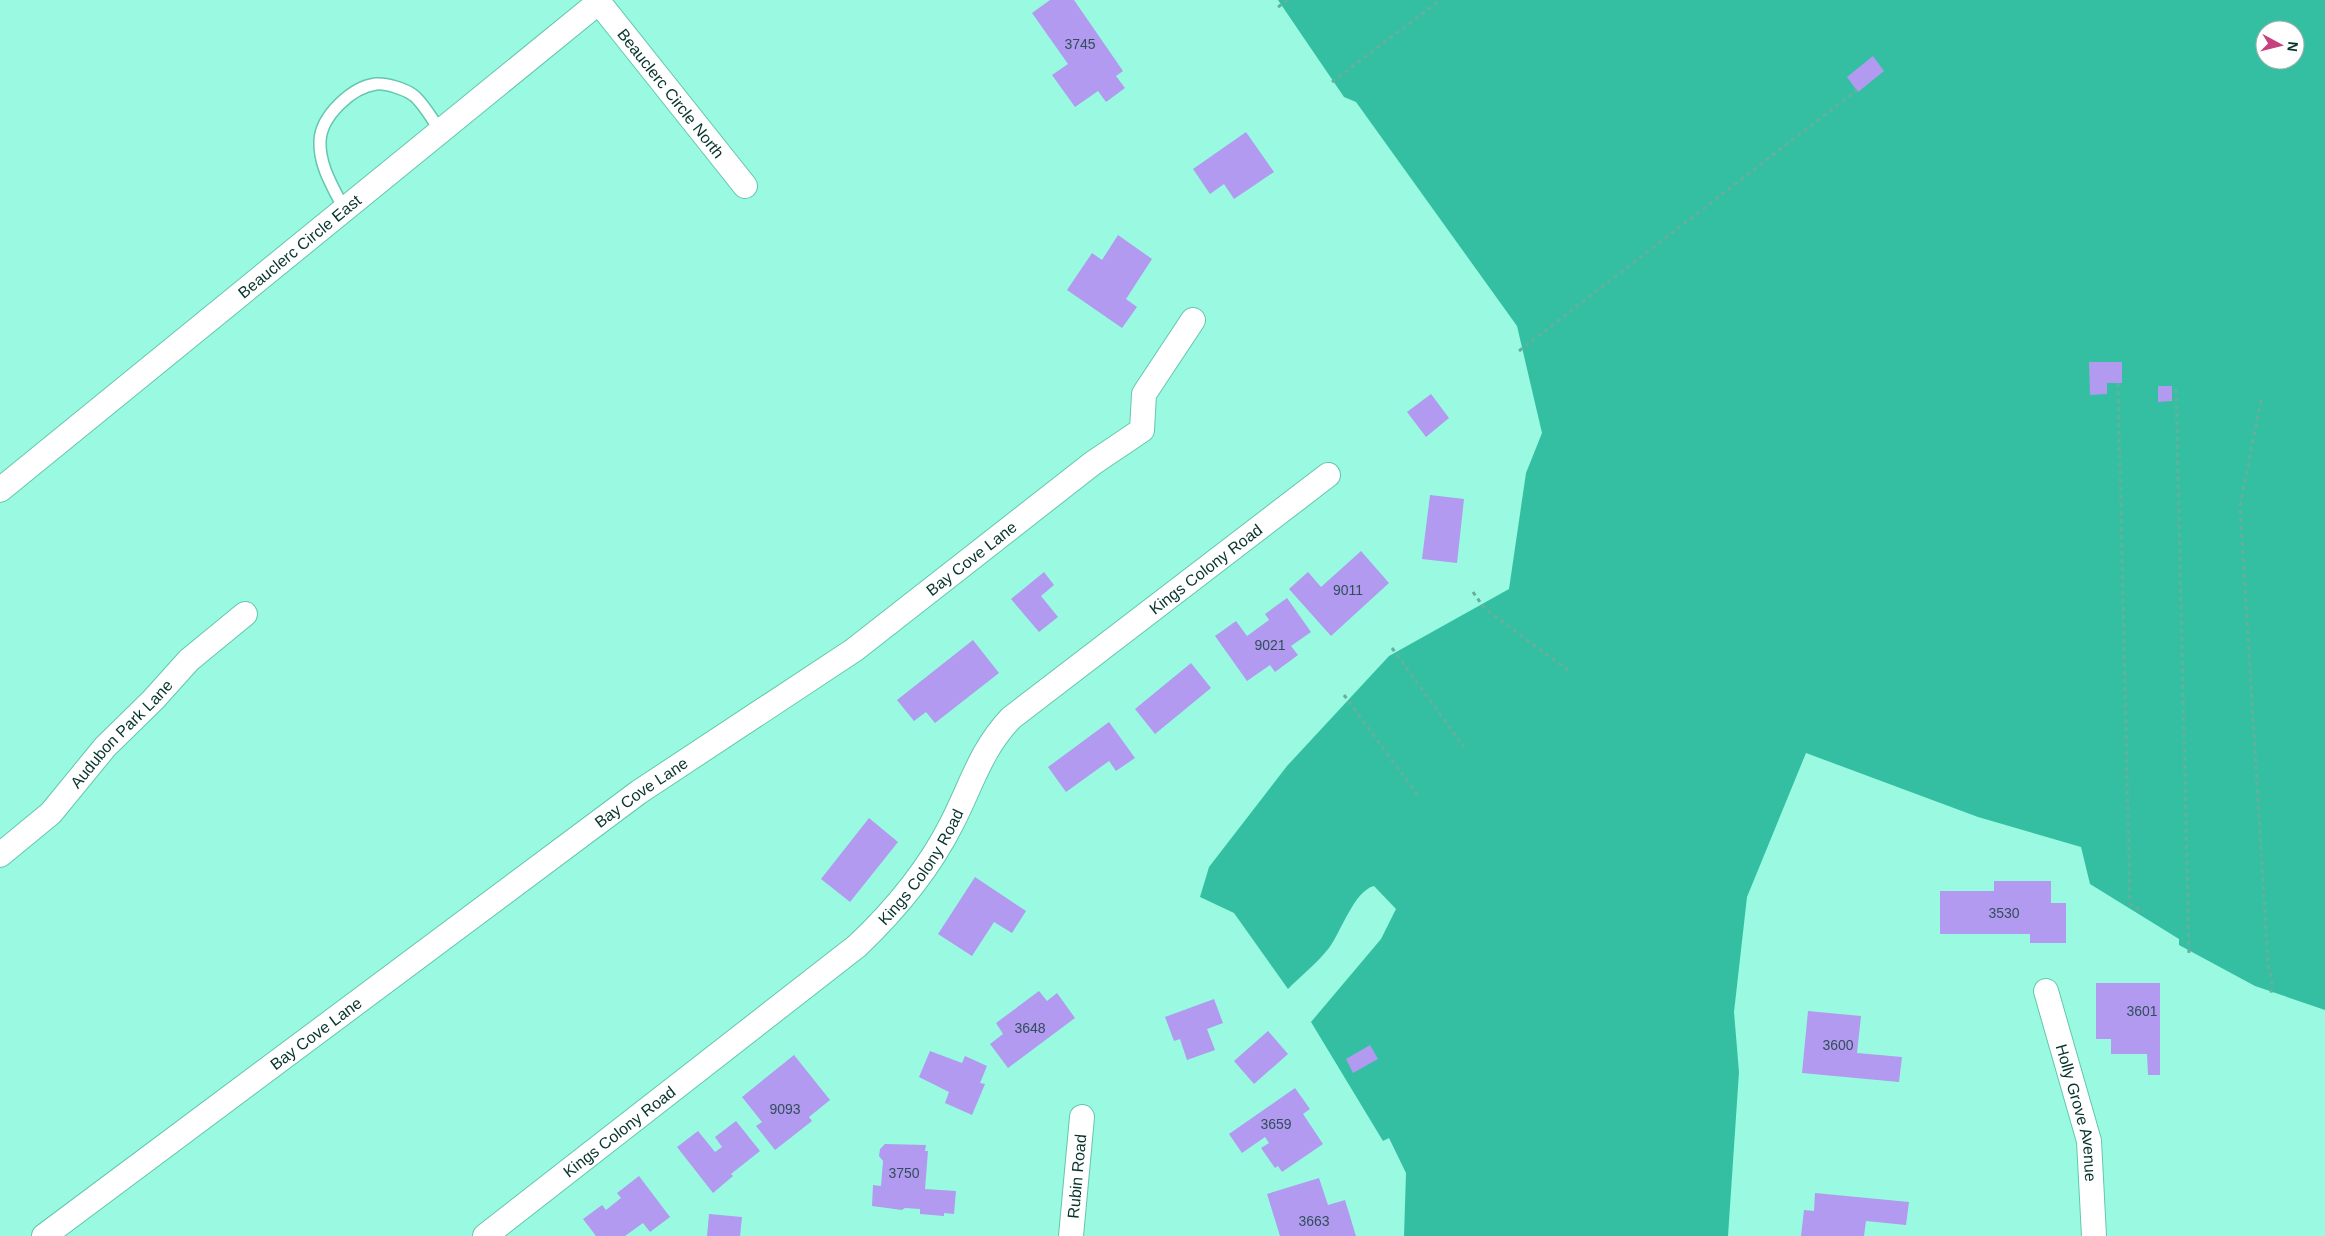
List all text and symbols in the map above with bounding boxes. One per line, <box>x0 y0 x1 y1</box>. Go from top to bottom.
north arrow <box>2255 20 2305 70</box>
street label: Beauclerc Circle North <box>615 25 728 161</box>
house number: 3745 <box>1064 36 1096 52</box>
text: N <box>2284 41 2301 53</box>
street label: Beauclerc Circle East <box>235 191 364 301</box>
street label: Bay Cove Lane <box>923 518 1020 599</box>
street label: Kings Colony Road <box>1146 520 1265 617</box>
house number: 9011 <box>1333 582 1363 598</box>
house number: 9021 <box>1254 637 1286 653</box>
street label: Audubon Park Lane <box>67 676 176 791</box>
street label: Bay Cove Lane <box>591 754 691 831</box>
street label: Kings Colony Road <box>875 806 966 928</box>
house number: 3530 <box>1988 905 2020 921</box>
street label: Bay Cove Lane <box>267 994 365 1073</box>
house number: 3601 <box>2126 1003 2158 1019</box>
house number: 3648 <box>1014 1020 1046 1036</box>
house number: 3600 <box>1822 1037 1854 1053</box>
street label: Holly Grove Avenue <box>2053 1042 2100 1182</box>
street label: Kings Colony Road <box>560 1083 678 1180</box>
house number: 9093 <box>769 1101 801 1117</box>
house number: 3659 <box>1260 1116 1292 1132</box>
street label: Rubin Road <box>1064 1133 1089 1219</box>
house number: 3750 <box>888 1165 920 1181</box>
house number: 3663 <box>1298 1213 1330 1229</box>

